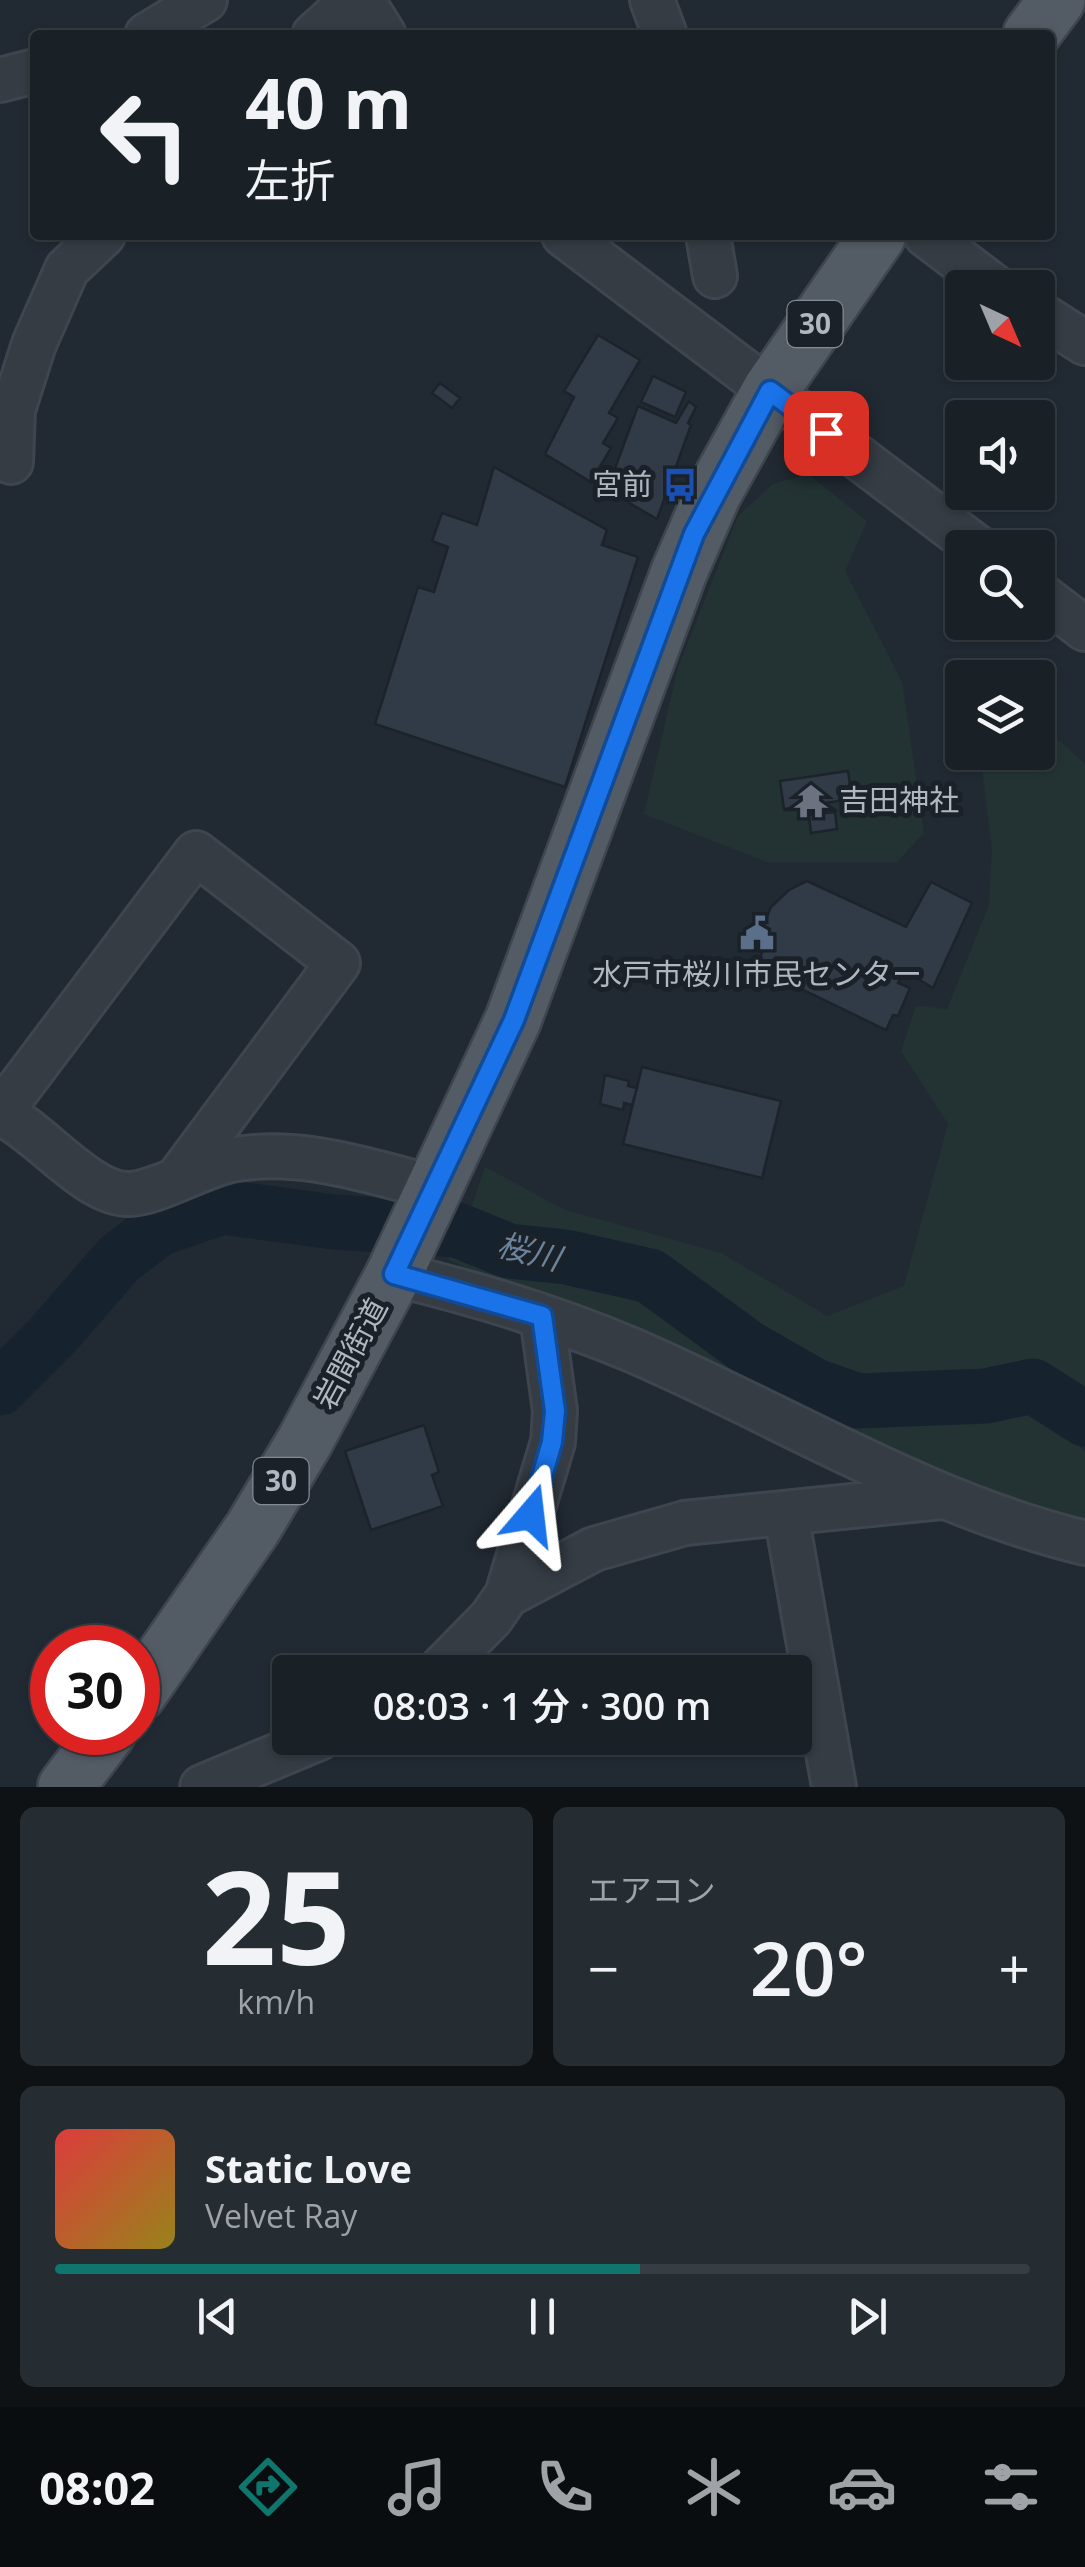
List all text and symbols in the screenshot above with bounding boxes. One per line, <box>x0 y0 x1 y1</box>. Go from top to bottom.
text: 40 m <box>245 54 412 150</box>
icon: left <box>80 70 210 200</box>
text: 左折 <box>245 149 335 210</box>
north arrow <box>945 270 1055 380</box>
map controls <box>945 270 1055 770</box>
road number: 30 <box>788 301 842 347</box>
pin <box>784 391 869 476</box>
button: sound <box>945 400 1055 510</box>
icon: arrive <box>799 406 854 461</box>
place label: 宮前 <box>592 463 652 504</box>
bus stop icon: 宮前 <box>661 466 699 504</box>
button: search <box>945 530 1055 640</box>
button: layers <box>945 660 1055 770</box>
place label: 吉田神社 <box>839 779 959 820</box>
temple icon: 吉田神社 <box>792 782 830 820</box>
public building icon: 水戸市桜川市民センター <box>738 914 776 952</box>
place label: 水戸市桜川市民センター <box>592 953 922 994</box>
water label: 桜川 <box>493 1222 569 1280</box>
street label: 岩間街道 <box>303 1291 396 1416</box>
road number: 30 <box>254 1458 308 1504</box>
position arrow <box>479 1463 583 1567</box>
speed limit sign: 30 <box>30 1625 160 1755</box>
text: 08:03 · 1 分 · 300 m <box>373 1679 711 1731</box>
text: 25 <box>202 1826 351 2003</box>
text: エアコン <box>588 1868 716 1911</box>
text: 20° <box>750 1916 868 2018</box>
text: − <box>588 1930 619 2005</box>
text: + <box>999 1930 1030 2005</box>
text: km/h <box>237 1980 315 2023</box>
text: Static Love <box>205 2142 412 2194</box>
text: Velvet Ray <box>205 2194 357 2237</box>
icon: previous <box>190 2289 245 2344</box>
icon: pause <box>515 2289 570 2344</box>
icon: next <box>840 2289 895 2344</box>
icon: directions <box>233 2452 303 2522</box>
icon: music <box>382 2452 452 2522</box>
icon: phone <box>530 2452 600 2522</box>
icon: climate <box>679 2452 749 2522</box>
icon: car <box>827 2452 897 2522</box>
icon: filters <box>976 2452 1046 2522</box>
text: 08:02 <box>39 2457 155 2518</box>

